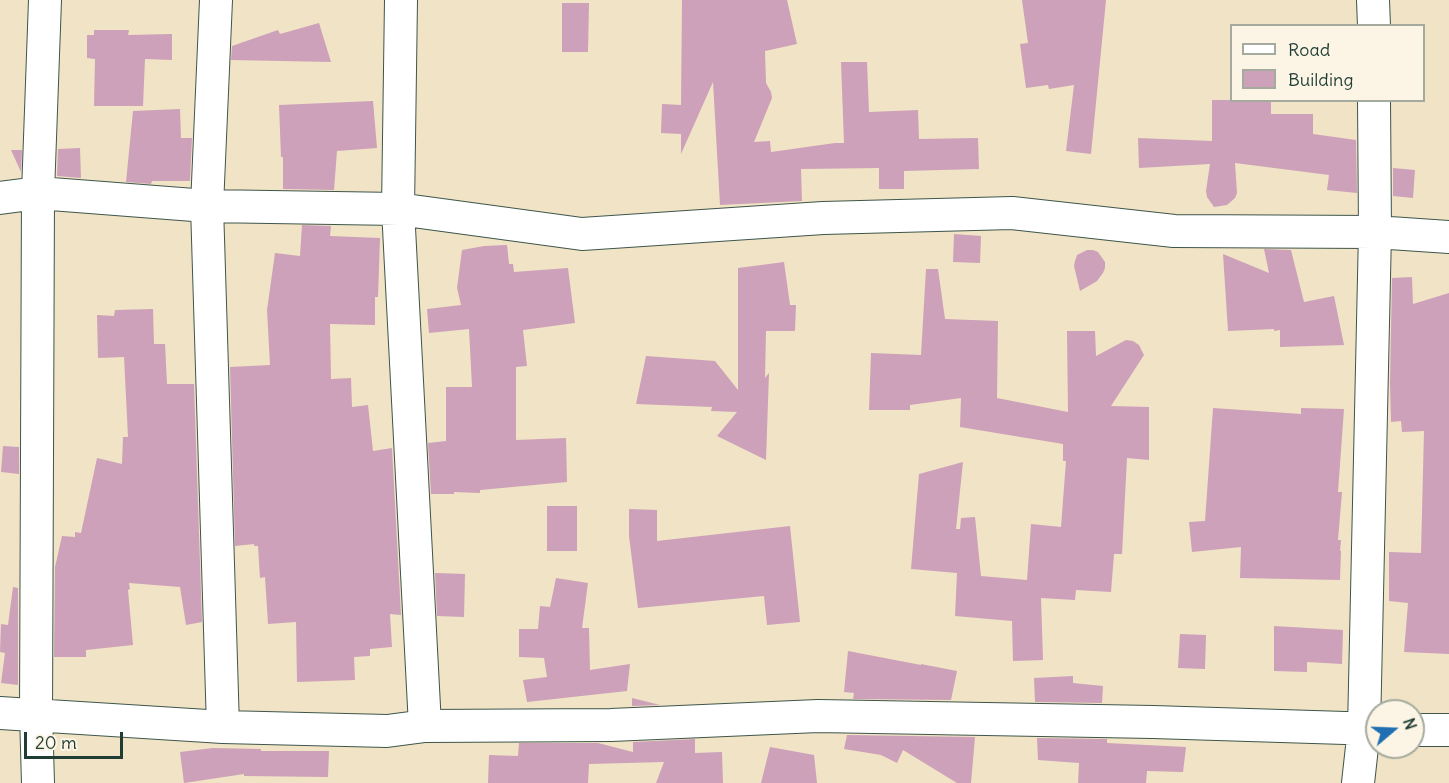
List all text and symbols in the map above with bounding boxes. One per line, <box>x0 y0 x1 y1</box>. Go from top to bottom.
legend <box>1230 24 1425 102</box>
text: Road <box>1288 38 1330 61</box>
text: Building <box>1288 68 1353 91</box>
north arrow <box>1365 699 1425 759</box>
text: N <box>1399 715 1421 732</box>
scale bar <box>27 720 126 758</box>
text: 20 m <box>35 731 77 754</box>

